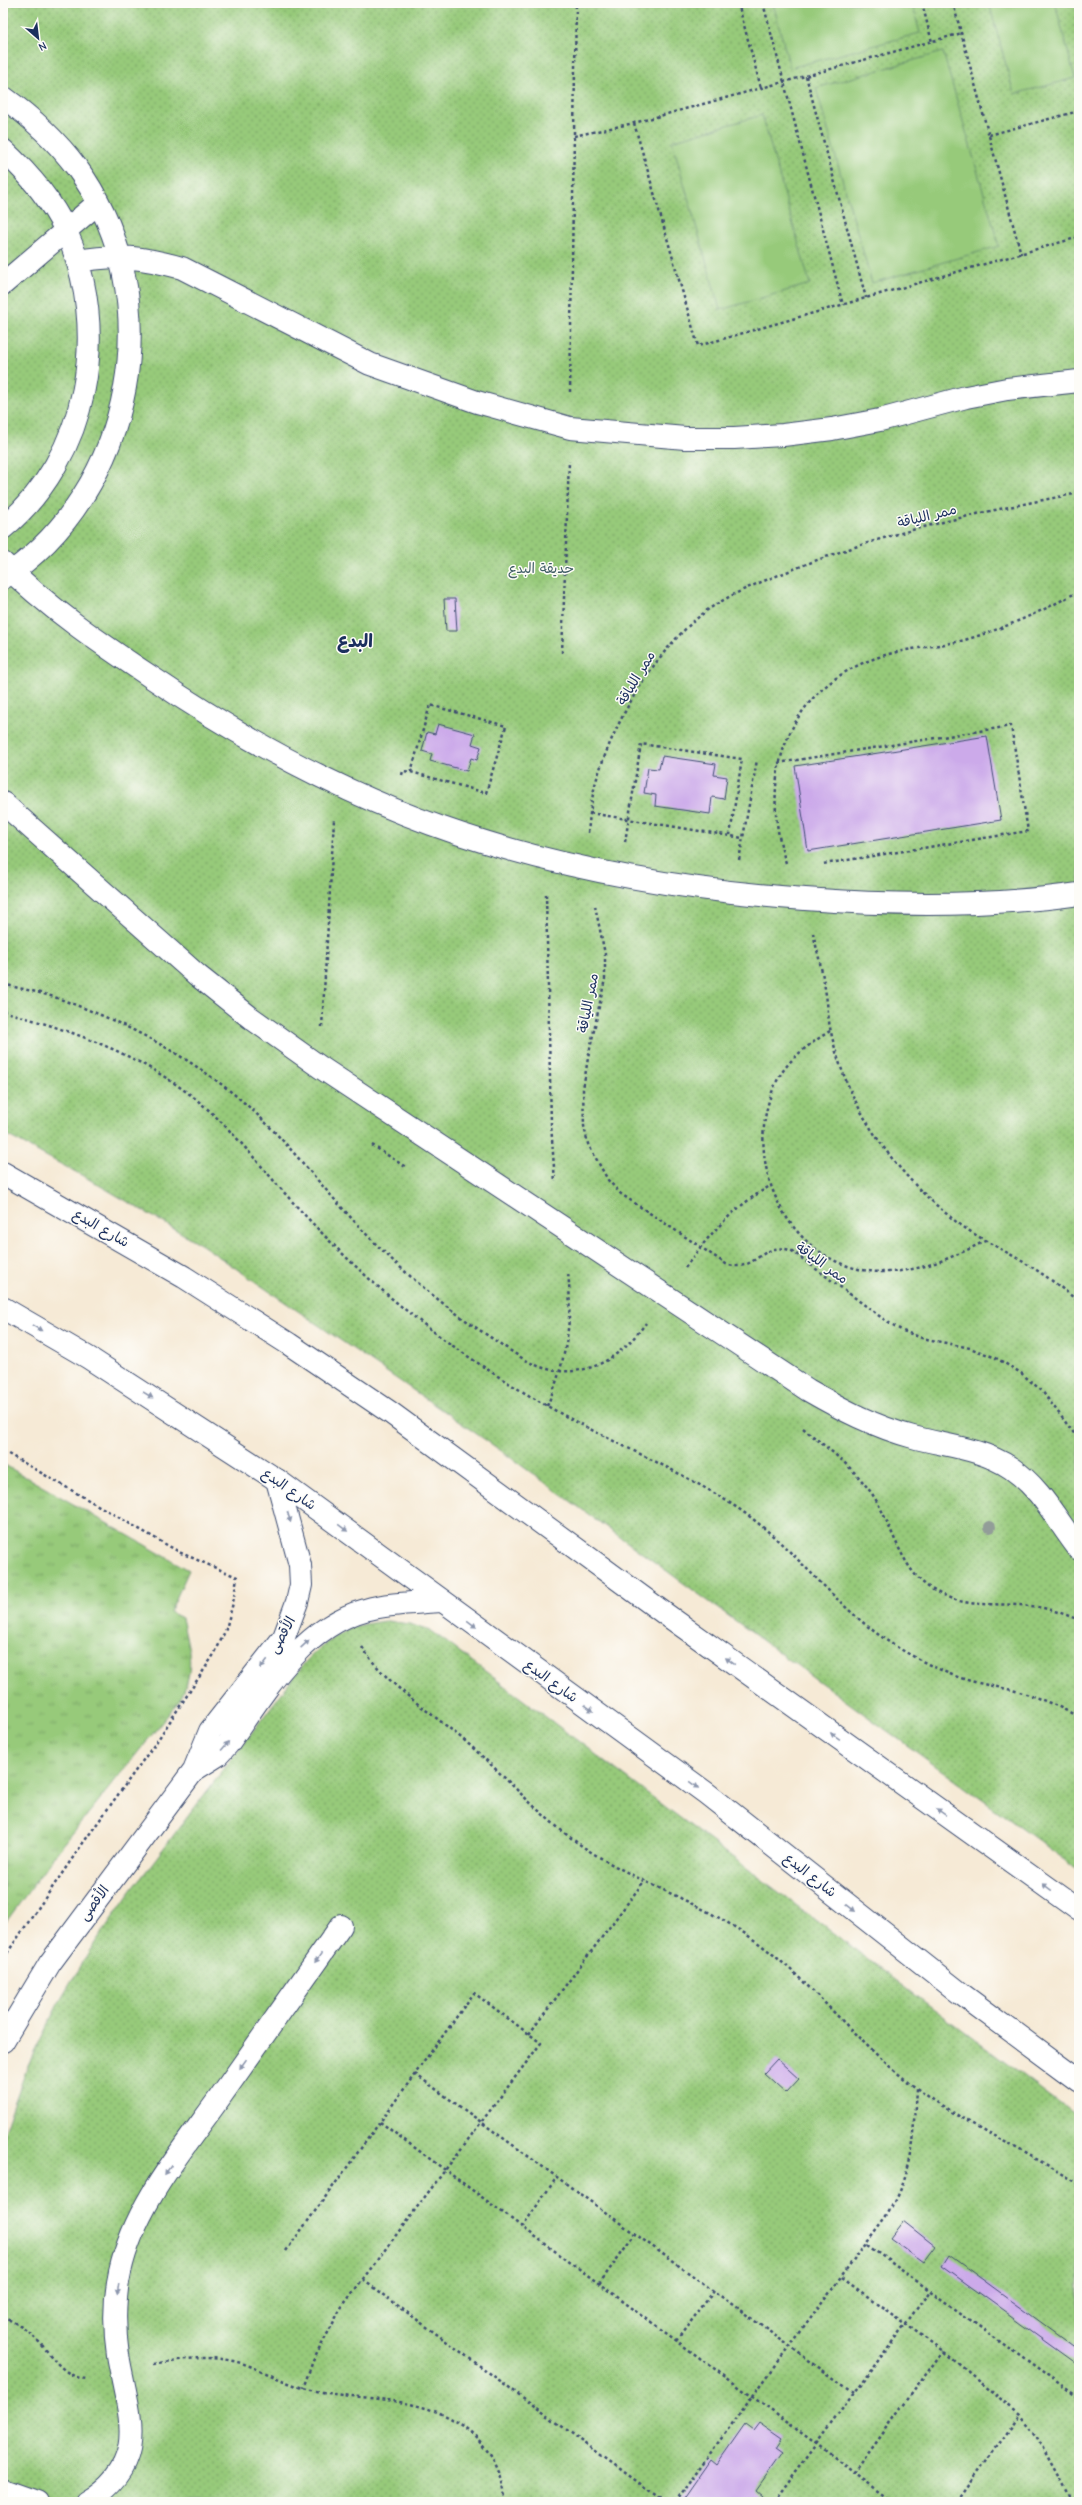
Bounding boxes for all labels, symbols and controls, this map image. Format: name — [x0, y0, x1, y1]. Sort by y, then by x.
north arrow — [18, 18, 58, 58]
text: N — [36, 39, 49, 54]
street label: ممر اللياقة — [896, 500, 958, 532]
park label: حديقة البدع — [508, 560, 574, 579]
district label: البدع — [337, 631, 373, 653]
street label: ممر اللياقة — [613, 648, 659, 708]
street label: ممر اللياقة — [574, 972, 602, 1034]
street label: شارع البدع — [69, 1205, 132, 1253]
street label: ممر اللياقة — [793, 1238, 851, 1288]
one-way arrow — [31, 1324, 43, 1331]
one-way arrow — [143, 1391, 153, 1399]
street label: شارع البدع — [258, 1464, 319, 1515]
one-way arrow — [286, 1512, 292, 1524]
one-way arrow — [337, 1524, 348, 1532]
street label: الأقصى — [264, 1613, 299, 1657]
one-way arrow — [467, 1620, 478, 1628]
one-way arrow — [300, 1640, 310, 1649]
street label: شارع البدع — [520, 1656, 581, 1708]
one-way arrow — [724, 1657, 735, 1665]
one-way arrow — [260, 1659, 268, 1670]
one-way arrow — [583, 1704, 594, 1713]
one-way arrow — [830, 1732, 841, 1740]
one-way arrow — [220, 1741, 229, 1752]
one-way arrow — [689, 1781, 699, 1789]
one-way arrow — [936, 1808, 947, 1816]
street label: شارع البدع — [779, 1849, 840, 1902]
street label: الأقصى — [74, 1881, 113, 1924]
one-way arrow — [1042, 1883, 1053, 1891]
one-way arrow — [846, 1904, 857, 1912]
one-way arrow — [314, 1953, 322, 1964]
one-way arrow — [239, 2059, 247, 2070]
one-way arrow — [164, 2165, 172, 2176]
one-way arrow — [115, 2283, 121, 2295]

